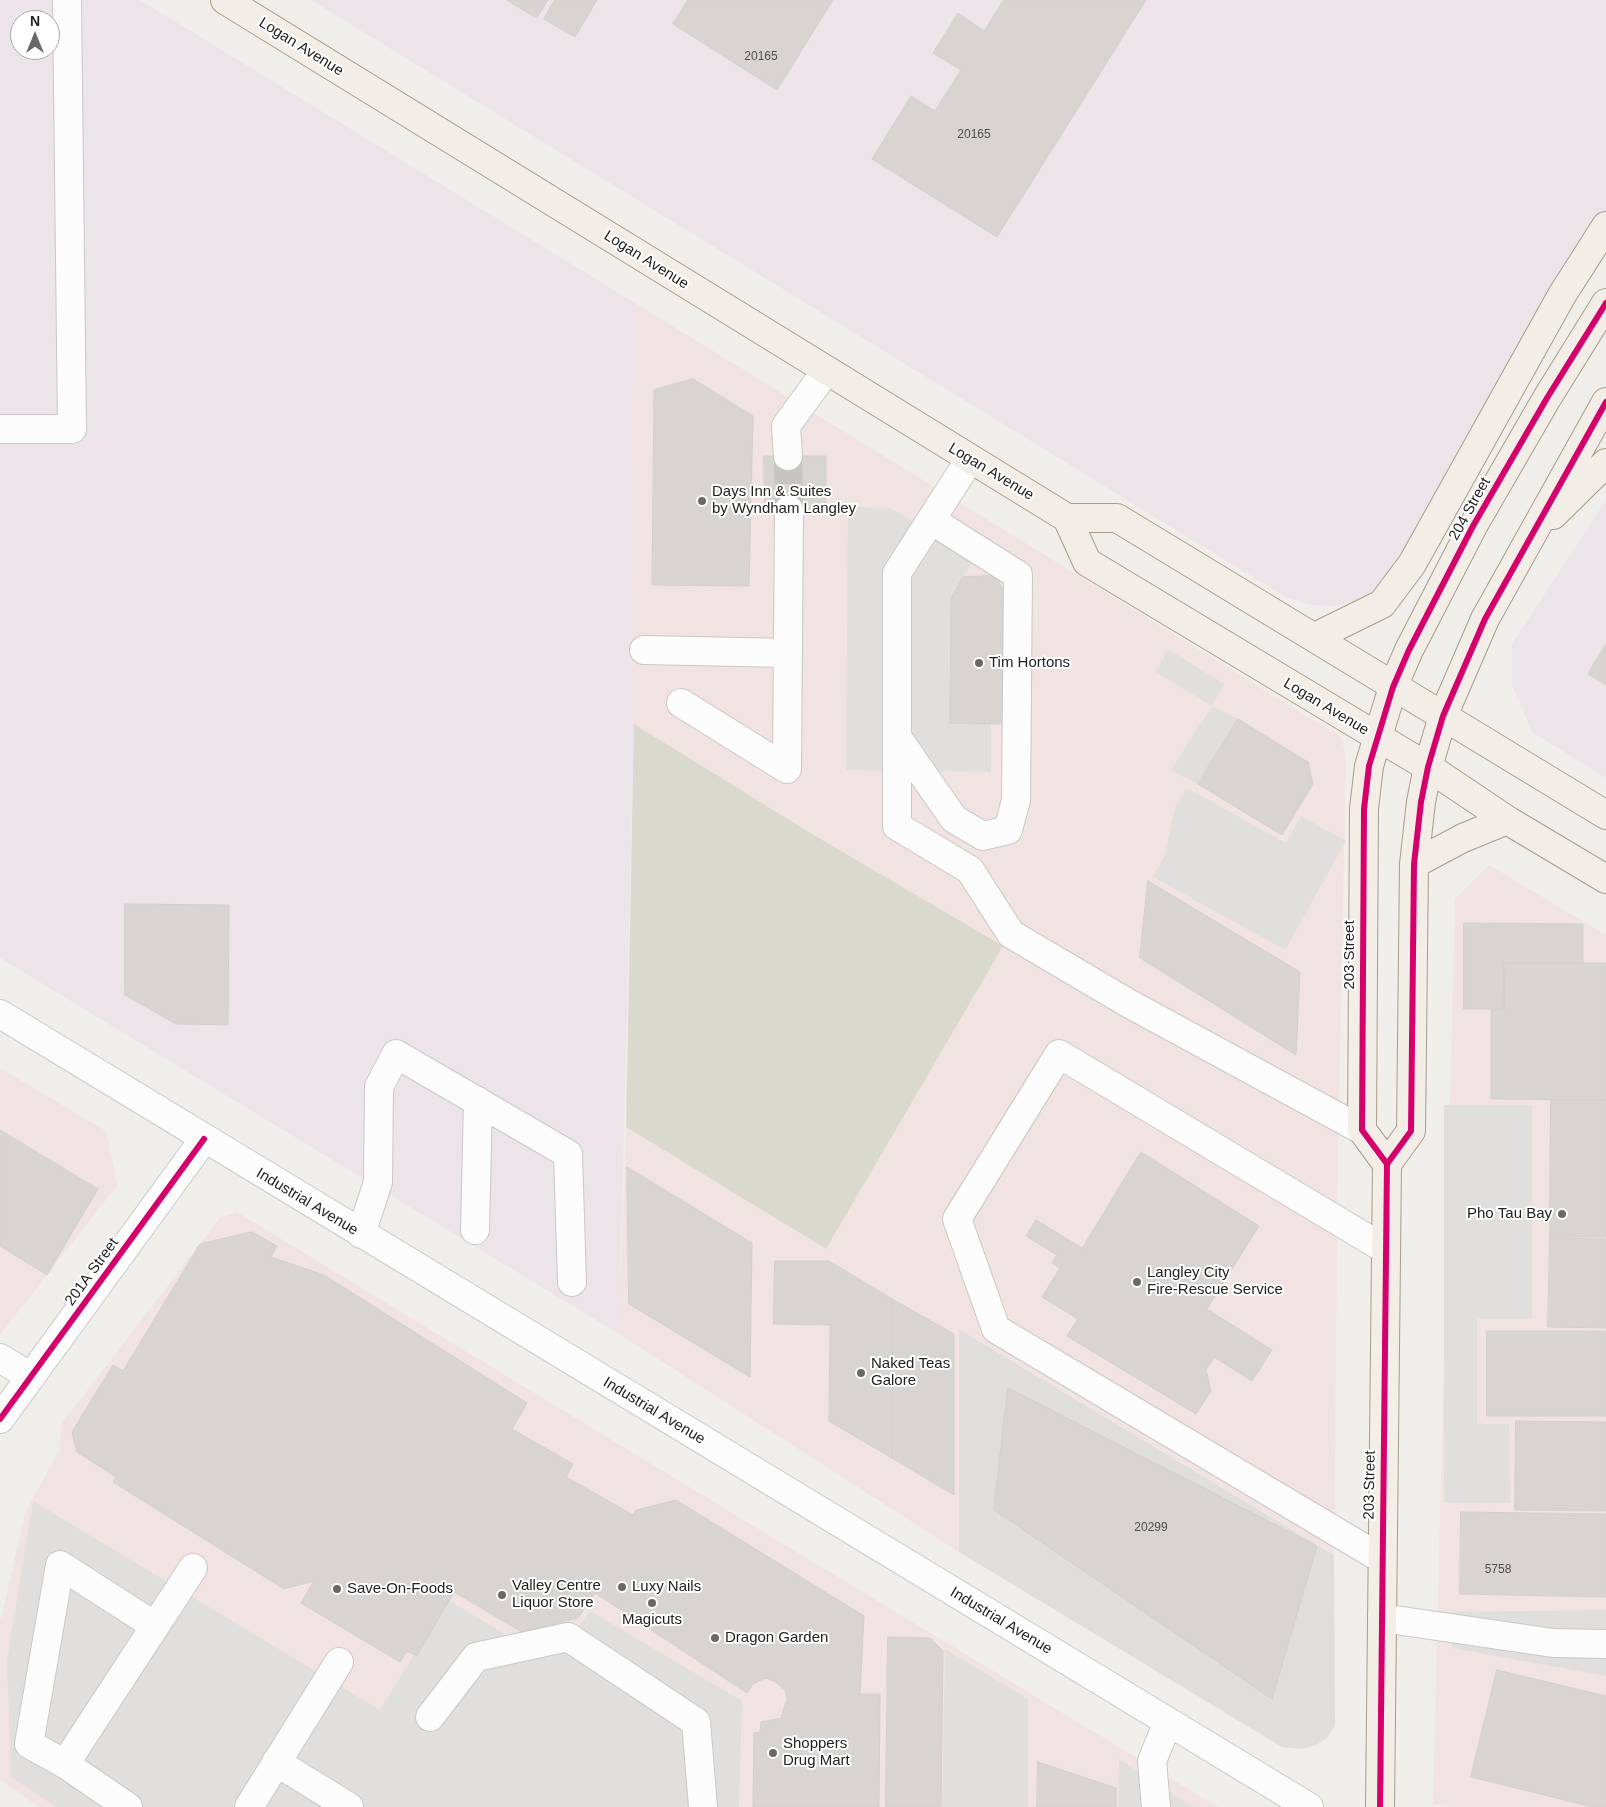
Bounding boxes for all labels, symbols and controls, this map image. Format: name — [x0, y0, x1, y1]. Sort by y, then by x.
north arrow — [10, 10, 60, 60]
text: N — [30, 13, 40, 29]
street label: Logan Avenue — [255, 14, 347, 80]
house number: 20165 — [744, 50, 778, 64]
house number: 20165 — [957, 128, 991, 142]
street label: Logan Avenue — [600, 227, 692, 293]
street label: Logan Avenue — [945, 439, 1037, 505]
street label: 204 Street — [1445, 474, 1495, 544]
place label: Days Inn & Suites by Wyndham Langley — [712, 483, 856, 518]
marker: Days Inn & Suites by Wyndham Langley — [696, 495, 708, 507]
place label: Tim Hortons — [989, 654, 1070, 672]
marker: Tim Hortons — [973, 657, 985, 669]
street label: Logan Avenue — [1280, 674, 1372, 740]
street label: 203 Street — [1341, 920, 1359, 990]
street label: Industrial Avenue — [253, 1165, 361, 1239]
place label: Pho Tau Bay — [1467, 1205, 1552, 1223]
marker: Pho Tau Bay — [1556, 1208, 1568, 1220]
street label: 201A Street — [61, 1235, 123, 1309]
place label: Langley City Fire-Rescue Service — [1147, 1264, 1283, 1299]
marker: Langley City Fire-Rescue Service — [1131, 1276, 1143, 1288]
place label: Naked Teas Galore — [871, 1355, 950, 1390]
marker: Naked Teas Galore — [855, 1367, 867, 1379]
street label: Industrial Avenue — [600, 1374, 708, 1448]
street label: 203 Street — [1360, 1450, 1380, 1520]
house number: 20299 — [1134, 1521, 1168, 1535]
house number: 5758 — [1485, 1563, 1511, 1577]
place label: Valley Centre Liquor Store — [512, 1577, 601, 1612]
place label: Luxy Nails — [632, 1578, 701, 1596]
place label: Save-On-Foods — [347, 1580, 453, 1598]
marker: Luxy Nails — [616, 1581, 628, 1593]
marker: Save-On-Foods — [331, 1583, 343, 1595]
street label: Industrial Avenue — [947, 1584, 1055, 1658]
marker: Valley Centre Liquor Store — [496, 1589, 508, 1601]
marker: Magicuts — [646, 1597, 658, 1609]
place label: Magicuts — [622, 1611, 682, 1629]
place label: Dragon Garden — [725, 1629, 828, 1647]
marker: Dragon Garden — [709, 1632, 721, 1644]
place label: Shoppers Drug Mart — [783, 1735, 850, 1770]
marker: Shoppers Drug Mart — [767, 1747, 779, 1759]

